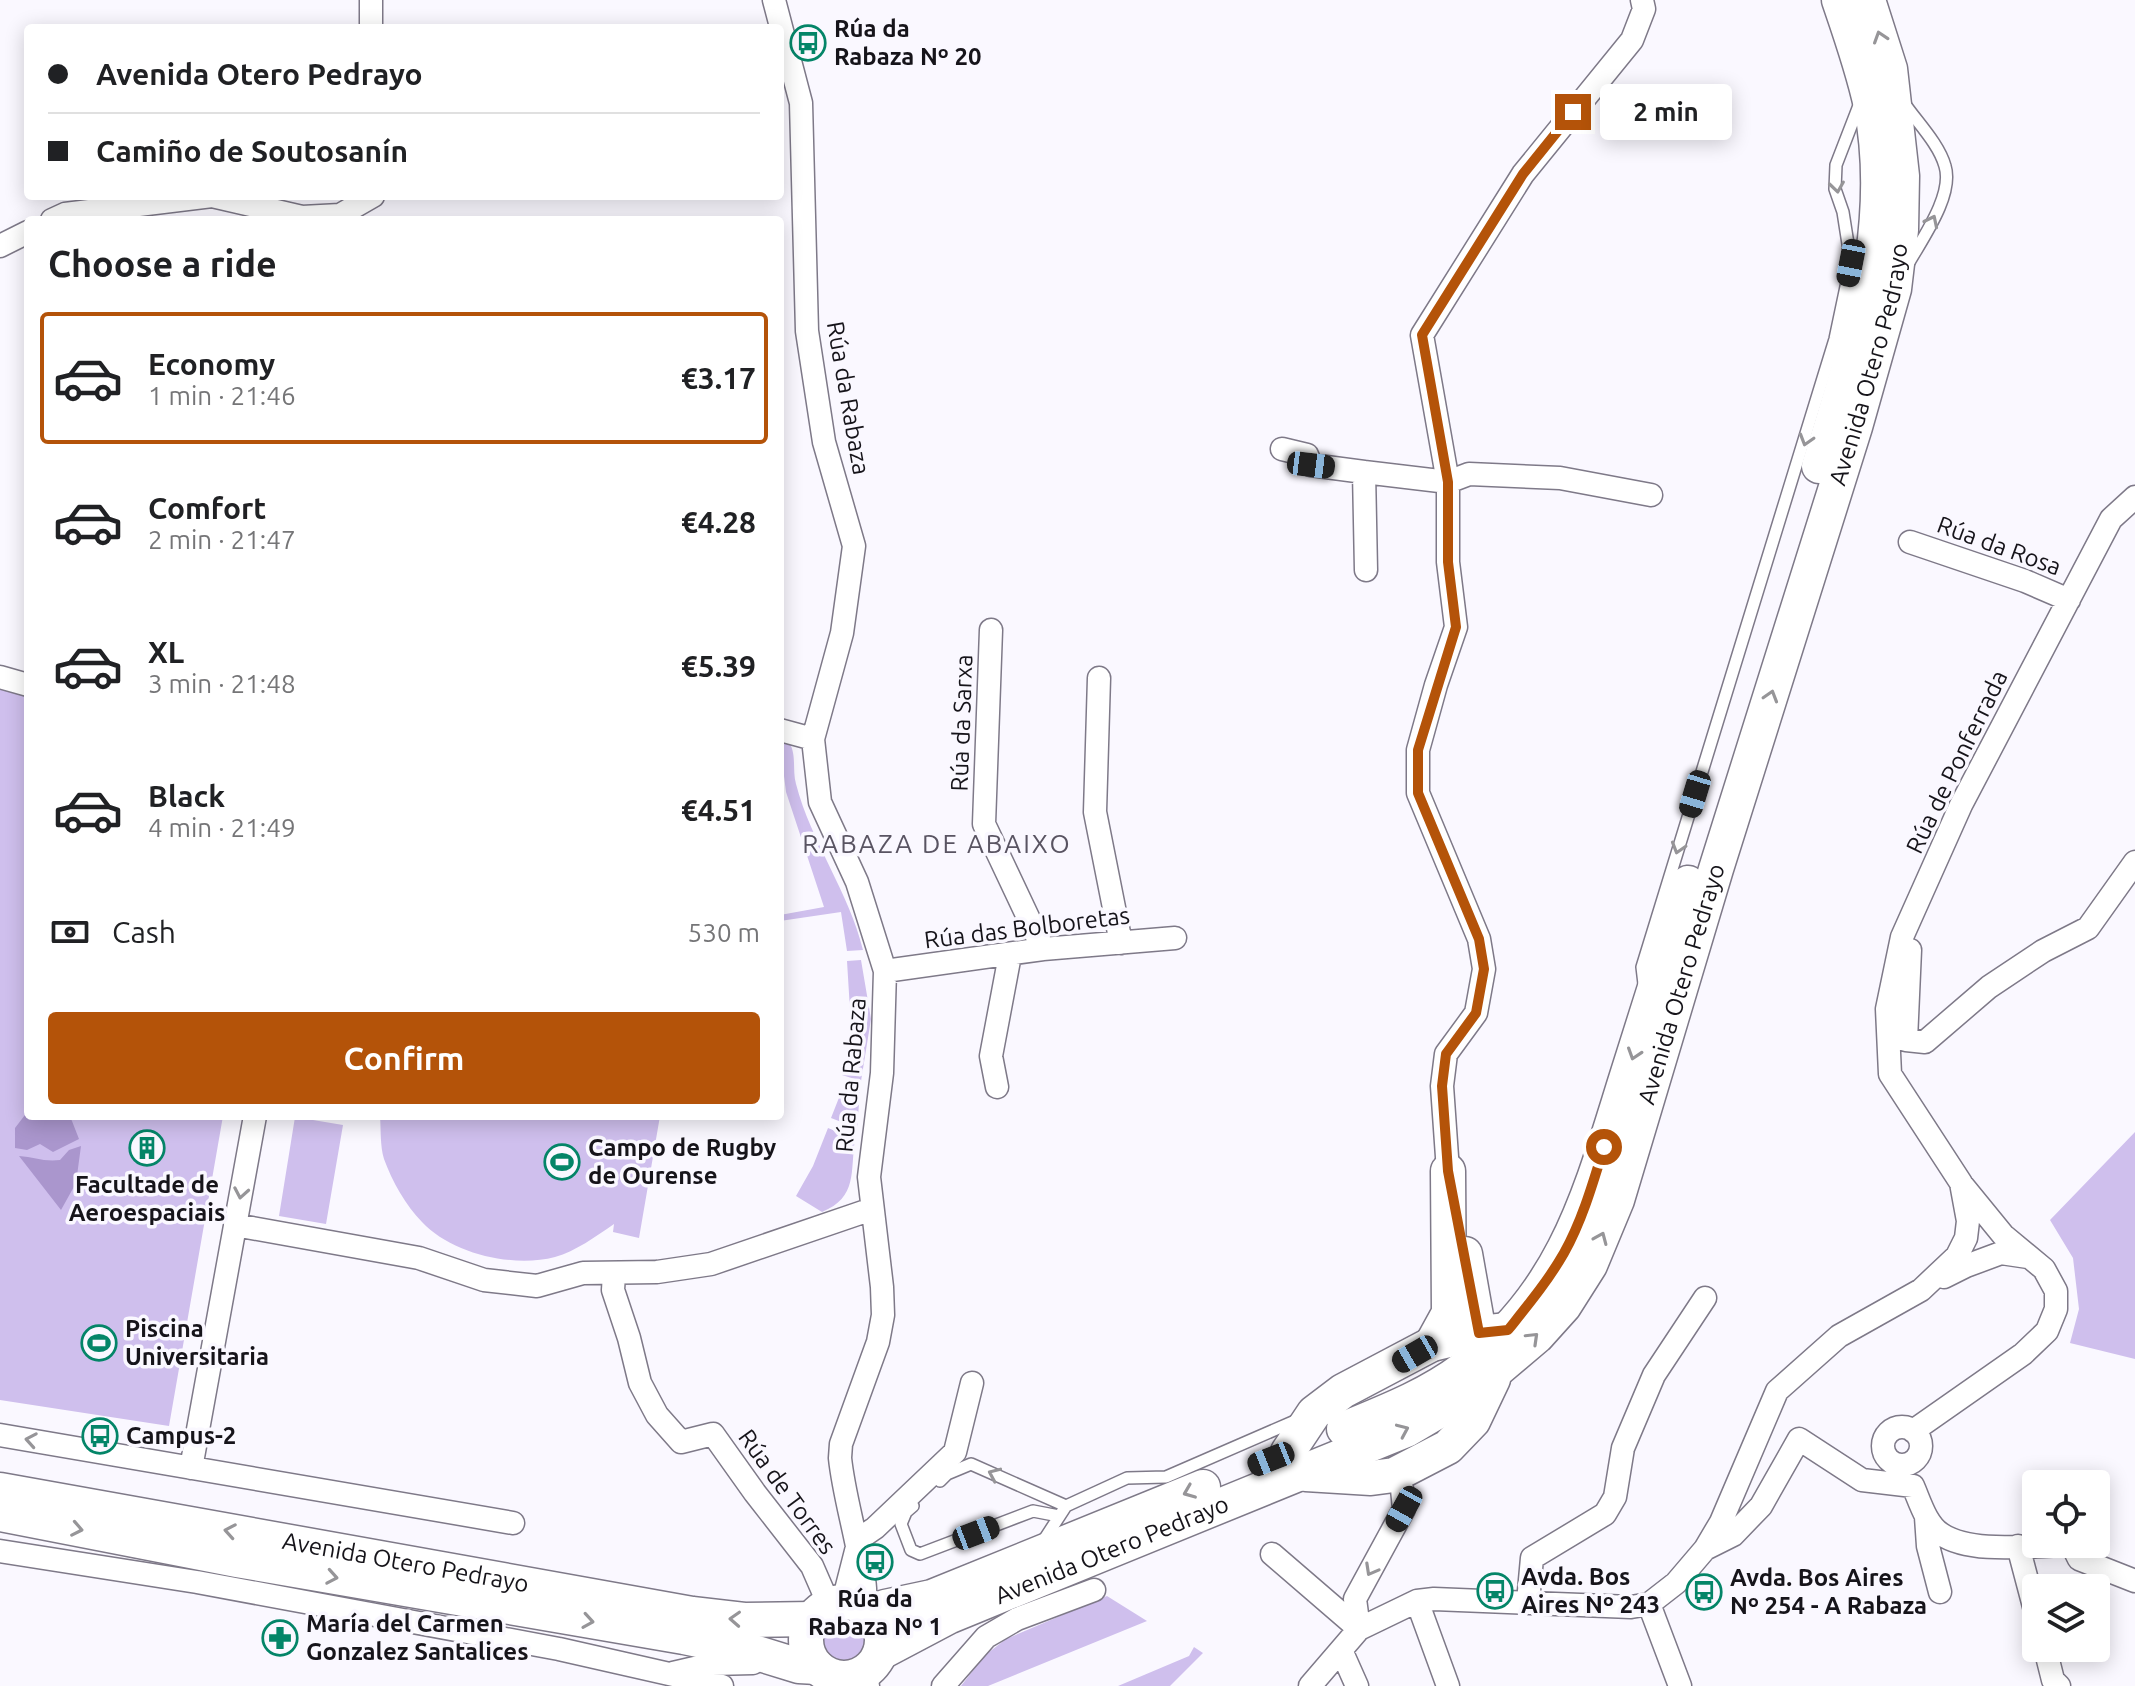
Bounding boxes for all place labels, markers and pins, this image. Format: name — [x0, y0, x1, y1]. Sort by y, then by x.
place label: Rúa da Rabaza Nº 20 — [834, 15, 981, 70]
bus stop icon: Rúa da Rabaza Nº 20 — [789, 24, 827, 62]
building icon: Facultade de Aeroespaciais — [128, 1129, 166, 1167]
place label: Campo de Rugby de Ourense — [588, 1134, 776, 1189]
sports icon: Campo de Rugby de Ourense — [543, 1143, 581, 1181]
place label: Facultade de Aeroespaciais — [69, 1171, 225, 1226]
place label: Piscina Universitaria — [125, 1315, 269, 1370]
sports icon: Piscina Universitaria — [80, 1324, 118, 1362]
bus stop icon: Campus-2 — [81, 1417, 119, 1455]
place label: Campus-2 — [126, 1422, 236, 1449]
bus stop icon: Rúa da Rabaza Nº 1 — [856, 1543, 894, 1581]
place label: Avda. Bos Aires Nº 243 — [1521, 1563, 1660, 1618]
place label: Avda. Bos Aires Nº 254 - A Rabaza — [1730, 1564, 1927, 1619]
bus stop icon: Avda. Bos Aires Nº 243 — [1476, 1572, 1514, 1610]
bus stop icon: Avda. Bos Aires Nº 254 - A Rabaza — [1685, 1573, 1723, 1611]
place label: Rúa da Rabaza Nº 1 — [808, 1585, 942, 1640]
place label: María del Carmen Gonzalez Santalices — [306, 1610, 529, 1665]
pharmacy icon: María del Carmen Gonzalez Santalices — [261, 1619, 299, 1657]

